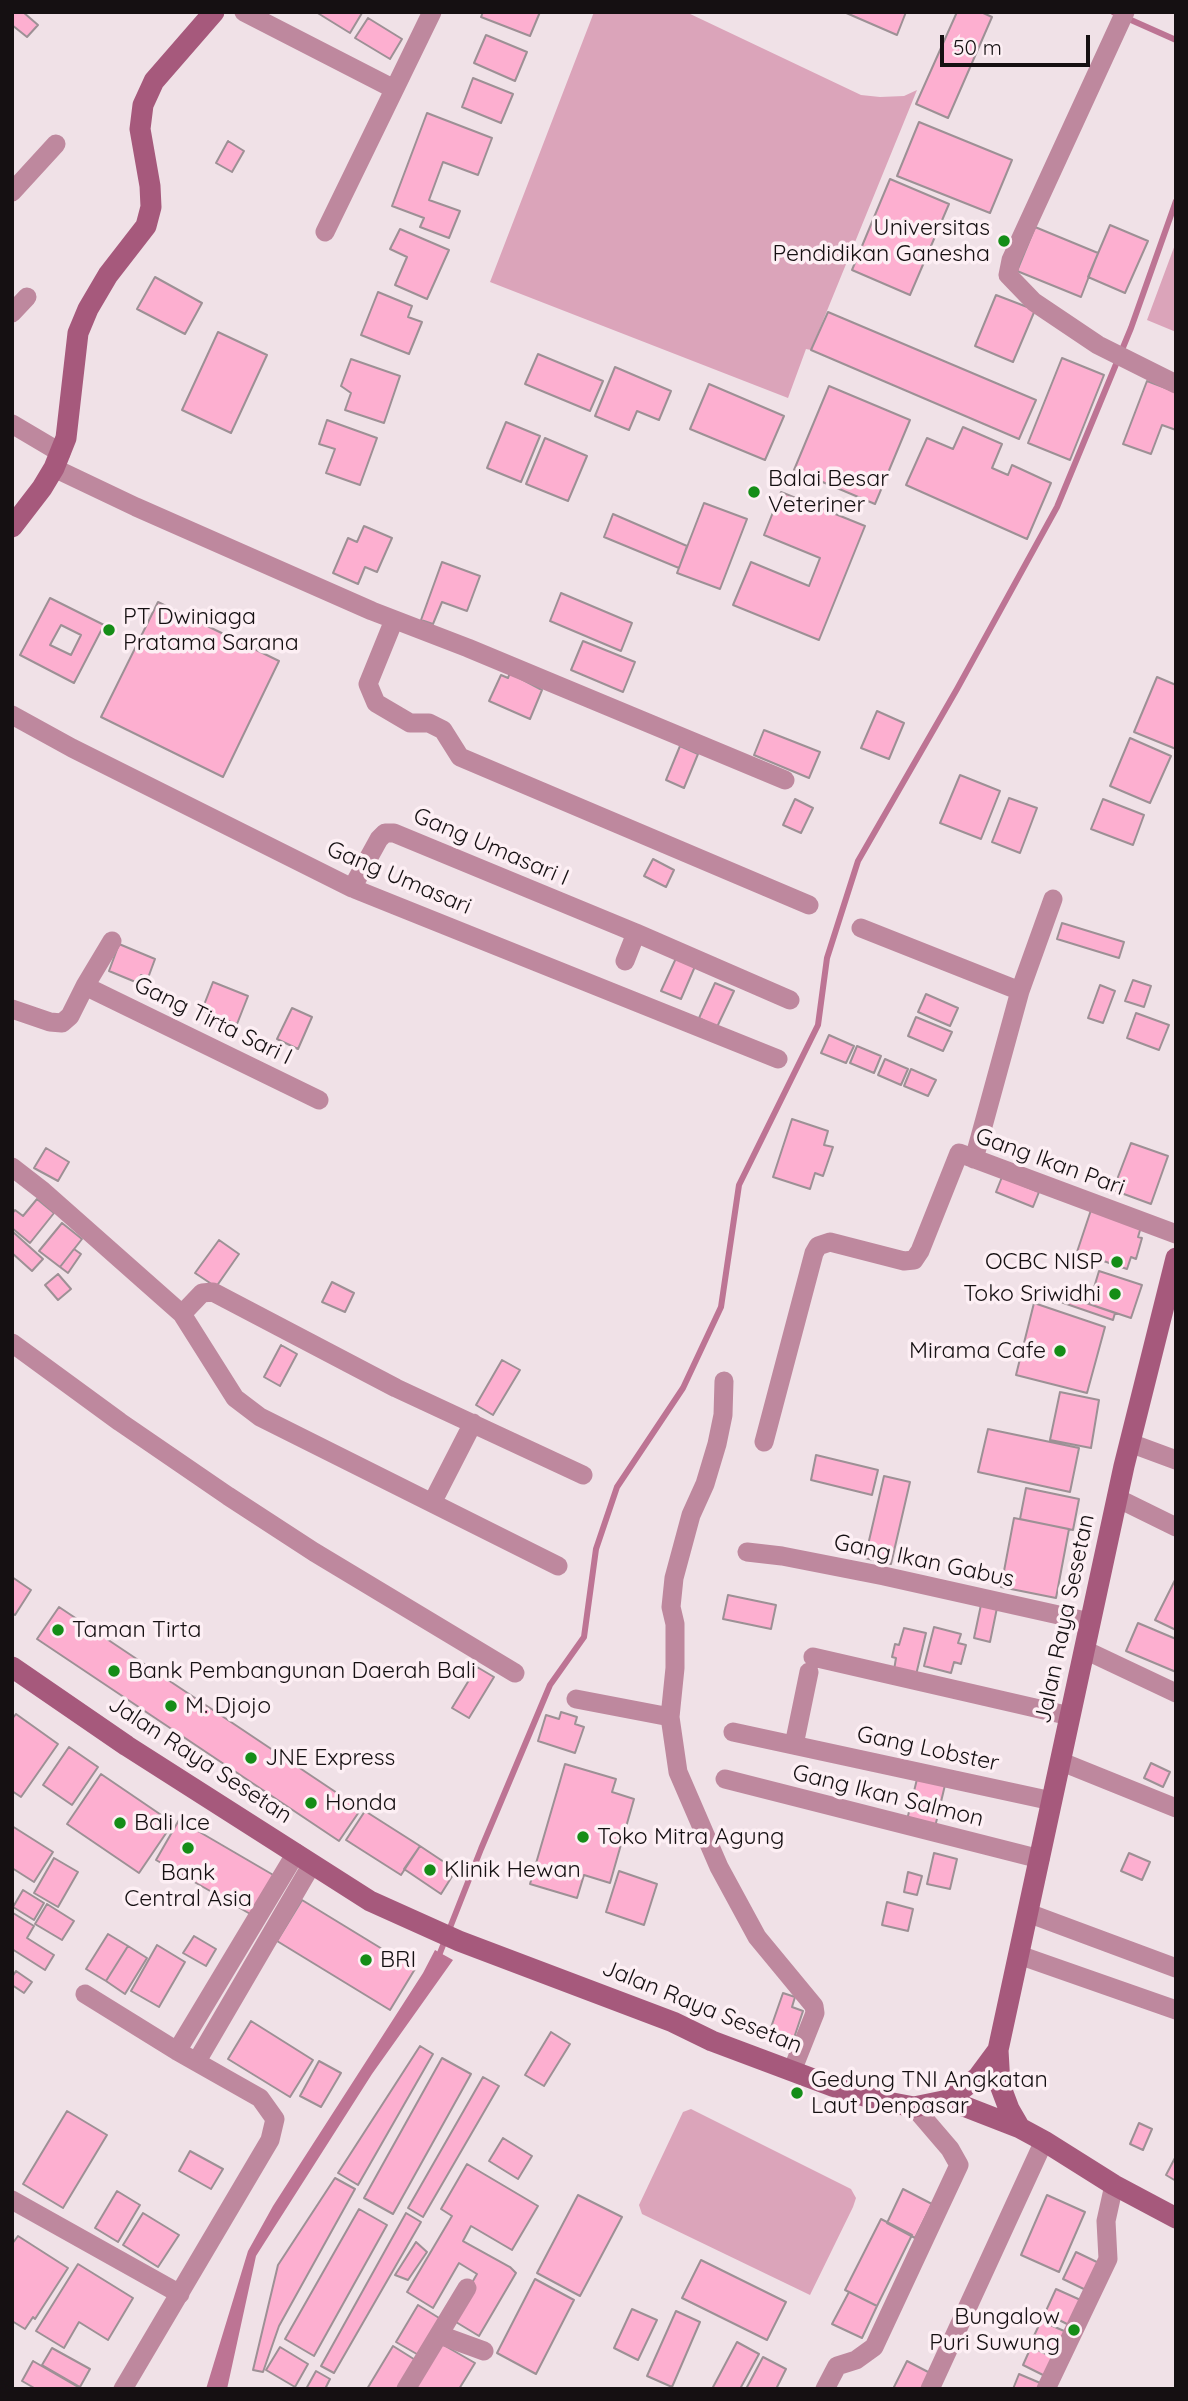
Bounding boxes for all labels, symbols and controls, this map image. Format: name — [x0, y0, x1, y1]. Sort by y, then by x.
scale bar — [943, 21, 1094, 65]
text: 50 m — [953, 34, 1002, 60]
place label: Universitas Pendidikan Ganesha — [772, 214, 990, 268]
marker: Universitas Pendidikan Ganesha — [996, 233, 1012, 249]
place label: Balai Besar Veteriner — [768, 465, 889, 519]
marker: Balai Besar Veteriner — [746, 484, 762, 500]
place label: PT Dwiniaga Pratama Sarana — [123, 603, 299, 657]
marker: PT Dwiniaga Pratama Sarana — [101, 622, 117, 638]
street label: Gang Umasari I — [409, 802, 573, 892]
street label: Gang Umasari — [323, 835, 475, 921]
street label: Gang Tirta Sari I — [129, 971, 297, 1071]
street label: Gang Ikan Pari — [972, 1122, 1128, 1202]
place label: OCBC NISP — [985, 1248, 1103, 1276]
marker: OCBC NISP — [1109, 1254, 1125, 1270]
place label: Toko Sriwidhi — [963, 1280, 1101, 1308]
marker: Toko Sriwidhi — [1107, 1286, 1123, 1302]
place label: Mirama Cafe — [909, 1337, 1046, 1365]
marker: Mirama Cafe — [1052, 1343, 1068, 1359]
street label: Jalan Raya Sesetan — [1029, 1512, 1101, 1726]
street label: Gang Ikan Gabus — [831, 1528, 1017, 1594]
place label: Taman Tirta — [72, 1616, 201, 1644]
marker: Taman Tirta — [50, 1622, 66, 1638]
place label: Bank Pembangunan Daerah Bali — [128, 1657, 476, 1685]
marker: Bank Pembangunan Daerah Bali — [106, 1663, 122, 1679]
street label: Jalan Raya Sesetan — [103, 1690, 297, 1830]
place label: M. Djojo — [185, 1692, 271, 1720]
marker: M. Djojo — [163, 1698, 179, 1714]
street label: Gang Lobster — [854, 1720, 1002, 1778]
place label: JNE Express — [265, 1744, 395, 1772]
marker: JNE Express — [243, 1750, 259, 1766]
street label: Gang Ikan Salmon — [790, 1759, 986, 1833]
place label: Honda — [325, 1789, 397, 1817]
marker: Honda — [303, 1795, 319, 1811]
place label: Bali Ice — [134, 1809, 210, 1837]
marker: Bali Ice — [112, 1815, 128, 1831]
place label: Toko Mitra Agung — [597, 1823, 784, 1851]
marker: Toko Mitra Agung — [575, 1829, 591, 1845]
marker: Bank Central Asia — [180, 1840, 196, 1856]
place label: Klinik Hewan — [444, 1856, 581, 1884]
place label: Bank Central Asia — [124, 1859, 252, 1913]
marker: Klinik Hewan — [422, 1862, 438, 1878]
place label: BRI — [380, 1946, 416, 1974]
marker: BRI — [358, 1952, 374, 1968]
street label: Jalan Raya Sesetan — [598, 1954, 806, 2060]
place label: Gedung TNI Angkatan Laut Denpasar — [811, 2066, 1048, 2120]
marker: Gedung TNI Angkatan Laut Denpasar — [789, 2085, 805, 2101]
place label: Bungalow Puri Suwung — [929, 2303, 1060, 2357]
marker: Bungalow Puri Suwung — [1066, 2322, 1082, 2338]

